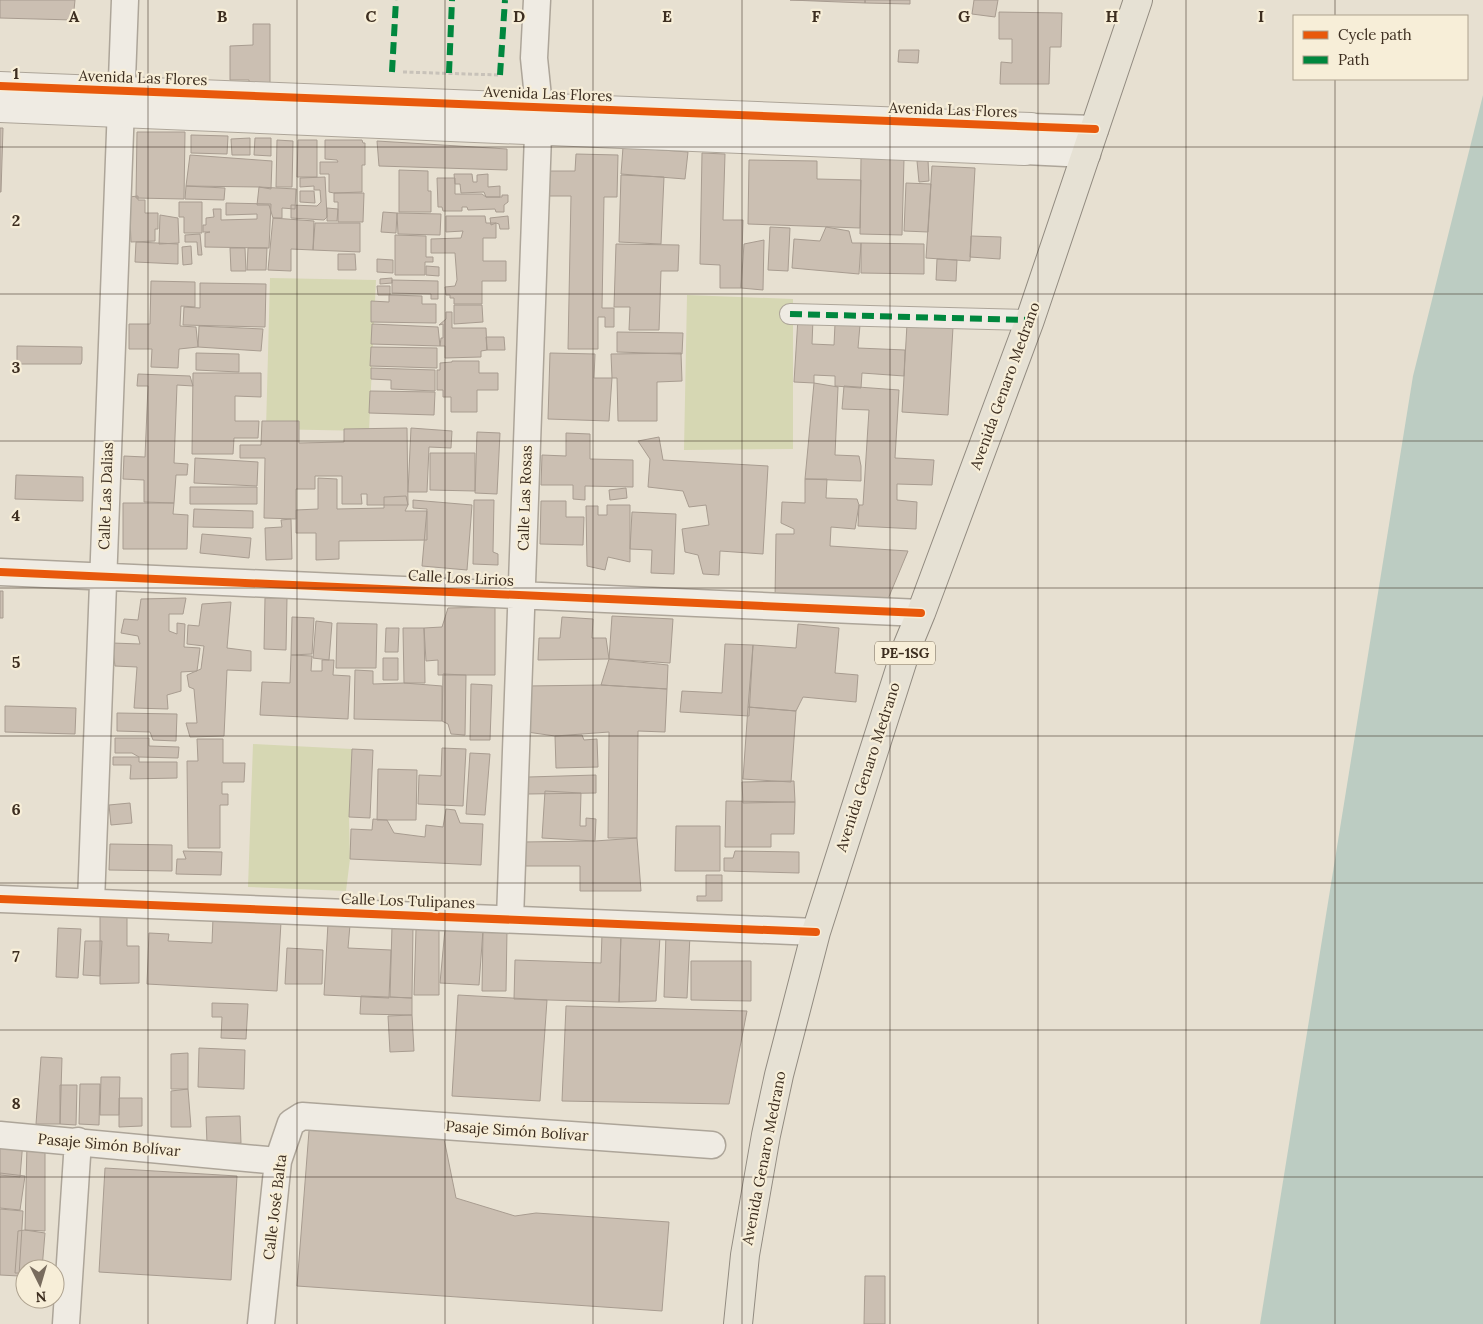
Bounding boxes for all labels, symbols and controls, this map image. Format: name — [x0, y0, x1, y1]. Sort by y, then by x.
text: A — [69, 6, 80, 26]
text: B — [217, 6, 228, 26]
text: C — [365, 6, 377, 26]
text: D — [513, 6, 525, 26]
text: E — [662, 6, 672, 26]
text: F — [811, 6, 821, 26]
text: G — [958, 6, 970, 26]
text: H — [1106, 6, 1119, 26]
text: I — [1258, 6, 1264, 26]
legend — [1293, 15, 1468, 80]
text: Cycle path — [1338, 25, 1412, 44]
text: Path — [1338, 50, 1369, 69]
text: 1 — [13, 63, 19, 83]
street label: Avenida Las Flores — [77, 66, 208, 89]
street label: Avenida Las Flores — [482, 82, 613, 105]
street label: Avenida Las Flores — [887, 98, 1018, 121]
text: 2 — [12, 210, 20, 230]
street label: Avenida Genaro Medrano — [965, 299, 1044, 473]
text: 3 — [12, 357, 21, 377]
street label: Calle Las Dalias — [94, 442, 117, 550]
street label: Calle Las Rosas — [513, 445, 536, 551]
text: 4 — [12, 505, 21, 525]
street label: Calle Los Lirios — [408, 565, 515, 590]
road number: PE-1SG — [875, 641, 935, 664]
text: 5 — [12, 652, 21, 672]
street label: Avenida Genaro Medrano — [831, 680, 904, 855]
text: 6 — [11, 799, 21, 819]
street label: Calle Los Tulipanes — [341, 889, 476, 912]
text: 7 — [12, 946, 20, 966]
street label: Avenida Genaro Medrano — [737, 1069, 790, 1248]
text: 8 — [11, 1093, 21, 1113]
street label: Pasaje Simón Bolívar — [445, 1116, 590, 1145]
street label: Pasaje Simón Bolívar — [37, 1129, 182, 1160]
street label: Calle José Balta — [259, 1153, 290, 1261]
north arrow — [15, 1259, 65, 1309]
text: N — [35, 1288, 47, 1306]

